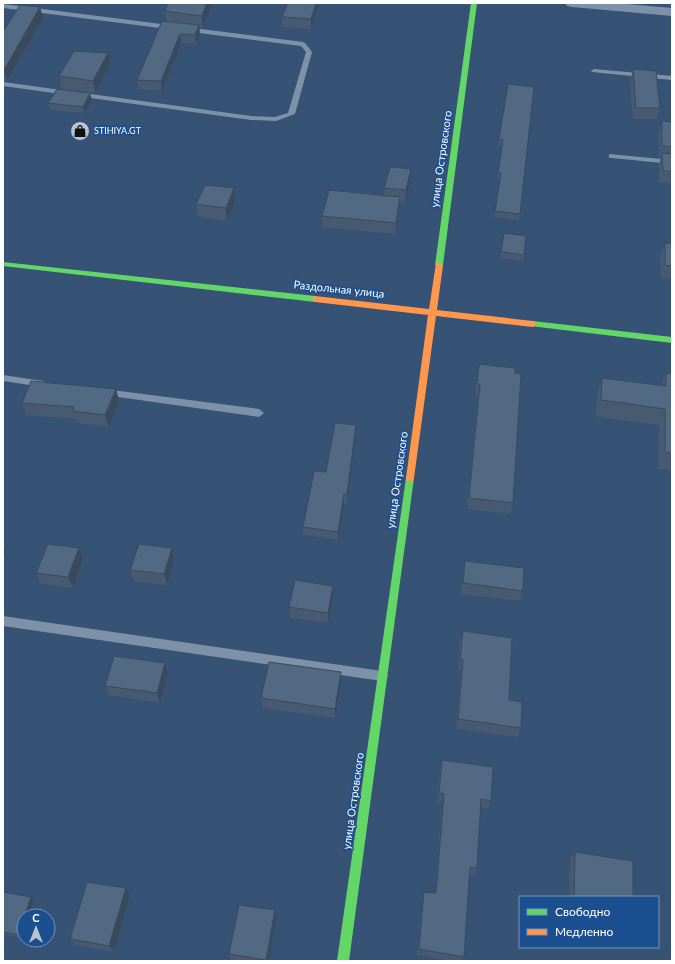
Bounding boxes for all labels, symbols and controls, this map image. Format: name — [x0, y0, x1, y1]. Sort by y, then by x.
street label: улица Островского — [427, 110, 454, 208]
shop icon: STIHIYA.GT — [69, 120, 91, 142]
place label: STIHIYA.GT — [94, 125, 142, 136]
street label: Раздольная улица — [293, 277, 385, 300]
street label: улица Островского — [383, 431, 410, 529]
street label: улица Островского — [339, 752, 366, 850]
legend — [519, 896, 659, 948]
text: Свободно — [555, 904, 611, 919]
north arrow — [16, 908, 56, 948]
text: С — [32, 911, 40, 924]
text: Медленно — [555, 924, 614, 939]

